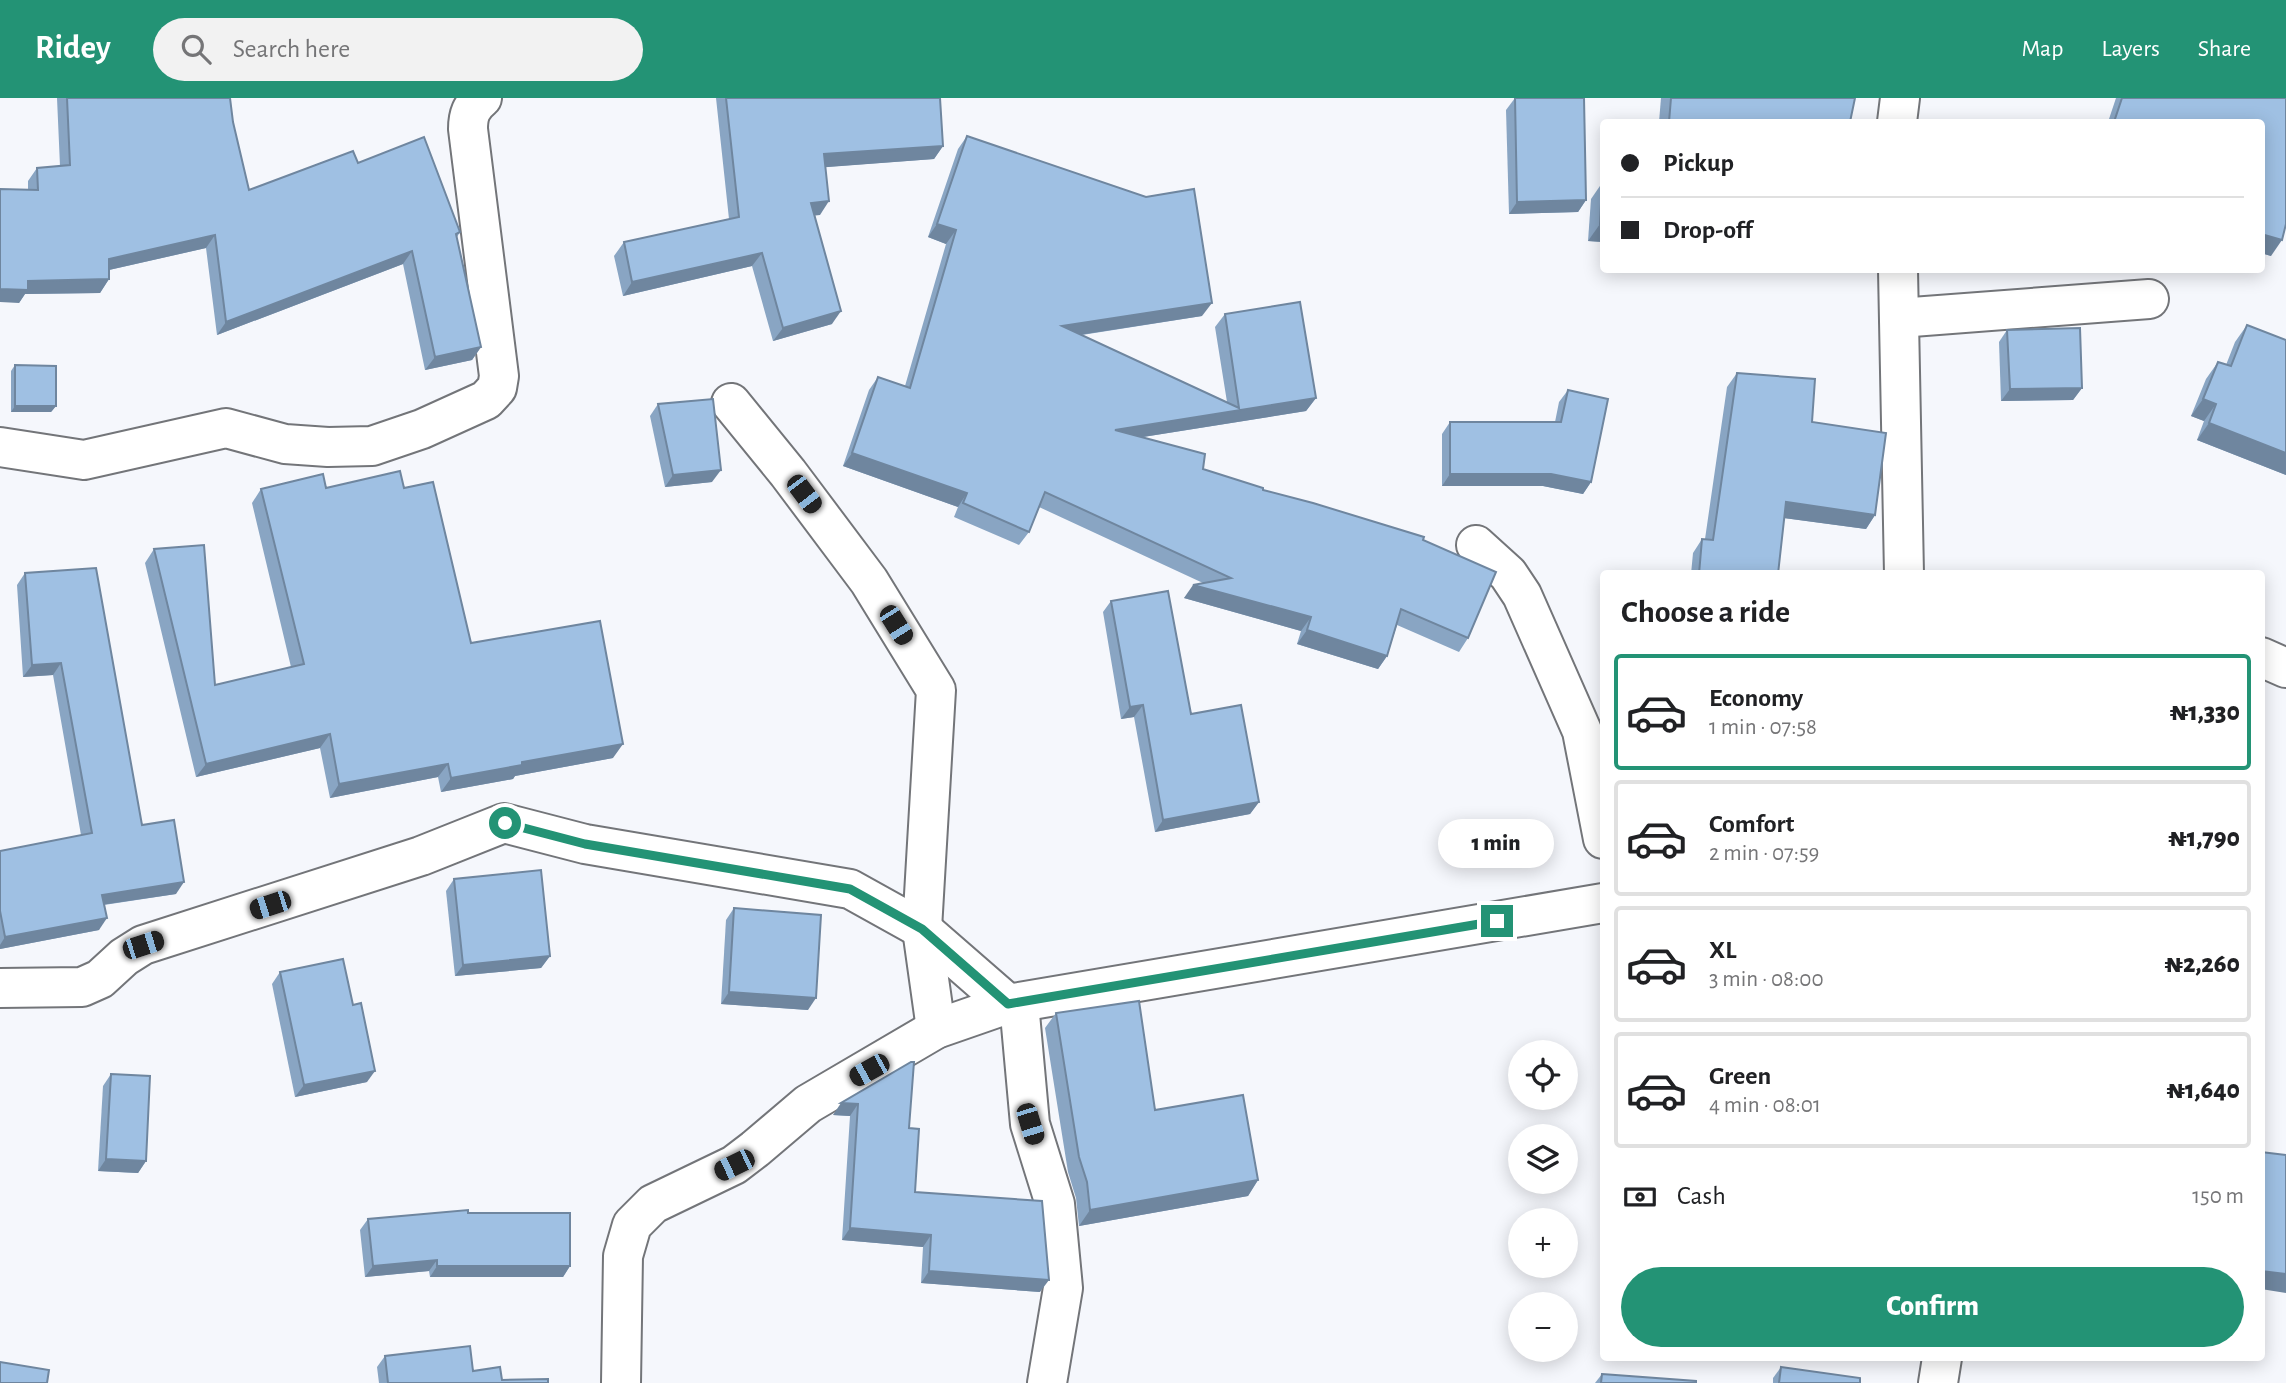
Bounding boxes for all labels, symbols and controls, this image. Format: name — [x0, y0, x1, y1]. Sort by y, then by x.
search box — [153, 18, 643, 81]
icon: search — [177, 30, 215, 68]
text: Ridey — [35, 32, 111, 65]
text: Search here — [233, 36, 350, 62]
text: Map — [2021, 37, 2063, 61]
text: Layers — [2101, 37, 2160, 61]
text: Share — [2198, 37, 2251, 61]
text: Pickup — [1663, 150, 1734, 176]
text: Drop-off — [1663, 217, 1752, 243]
car — [783, 471, 826, 517]
text: Choose a ride — [1621, 596, 1790, 628]
car — [876, 602, 917, 648]
icon: car — [1625, 681, 1688, 744]
text: Economy — [1709, 685, 1803, 711]
text: ₦1,330 — [2170, 699, 2240, 725]
text: 1 min · 07:58 — [1709, 716, 1817, 739]
route start — [489, 807, 521, 839]
icon: car — [1625, 807, 1688, 870]
text: Comfort — [1709, 811, 1794, 837]
callout: 1 min — [1439, 820, 1555, 868]
text: ₦1,790 — [2168, 825, 2240, 851]
text: 1 min — [1472, 832, 1520, 855]
text: 2 min · 07:59 — [1709, 842, 1819, 865]
car — [247, 889, 294, 921]
route end — [1481, 905, 1513, 937]
car — [120, 929, 167, 961]
icon: car — [1625, 933, 1688, 996]
text: XL — [1709, 937, 1736, 963]
text: ₦2,260 — [2164, 951, 2240, 977]
text: 3 min · 08:00 — [1709, 968, 1824, 991]
map controls — [1508, 1040, 1578, 1362]
button: locate — [1508, 1040, 1578, 1110]
car — [846, 1051, 893, 1089]
icon: car — [1625, 1059, 1688, 1122]
text: Green — [1709, 1063, 1771, 1089]
text: ₦1,640 — [2166, 1077, 2240, 1103]
text: 4 min · 08:01 — [1709, 1094, 1821, 1117]
car — [1014, 1101, 1047, 1147]
button: layers — [1508, 1124, 1578, 1194]
car — [711, 1146, 758, 1184]
icon: cash — [1621, 1178, 1659, 1216]
text: Cash — [1677, 1183, 1726, 1209]
text: 150 m — [2192, 1185, 2244, 1208]
button: + — [1508, 1208, 1578, 1278]
button: Confirm — [1621, 1267, 2244, 1347]
button: − — [1508, 1292, 1578, 1362]

